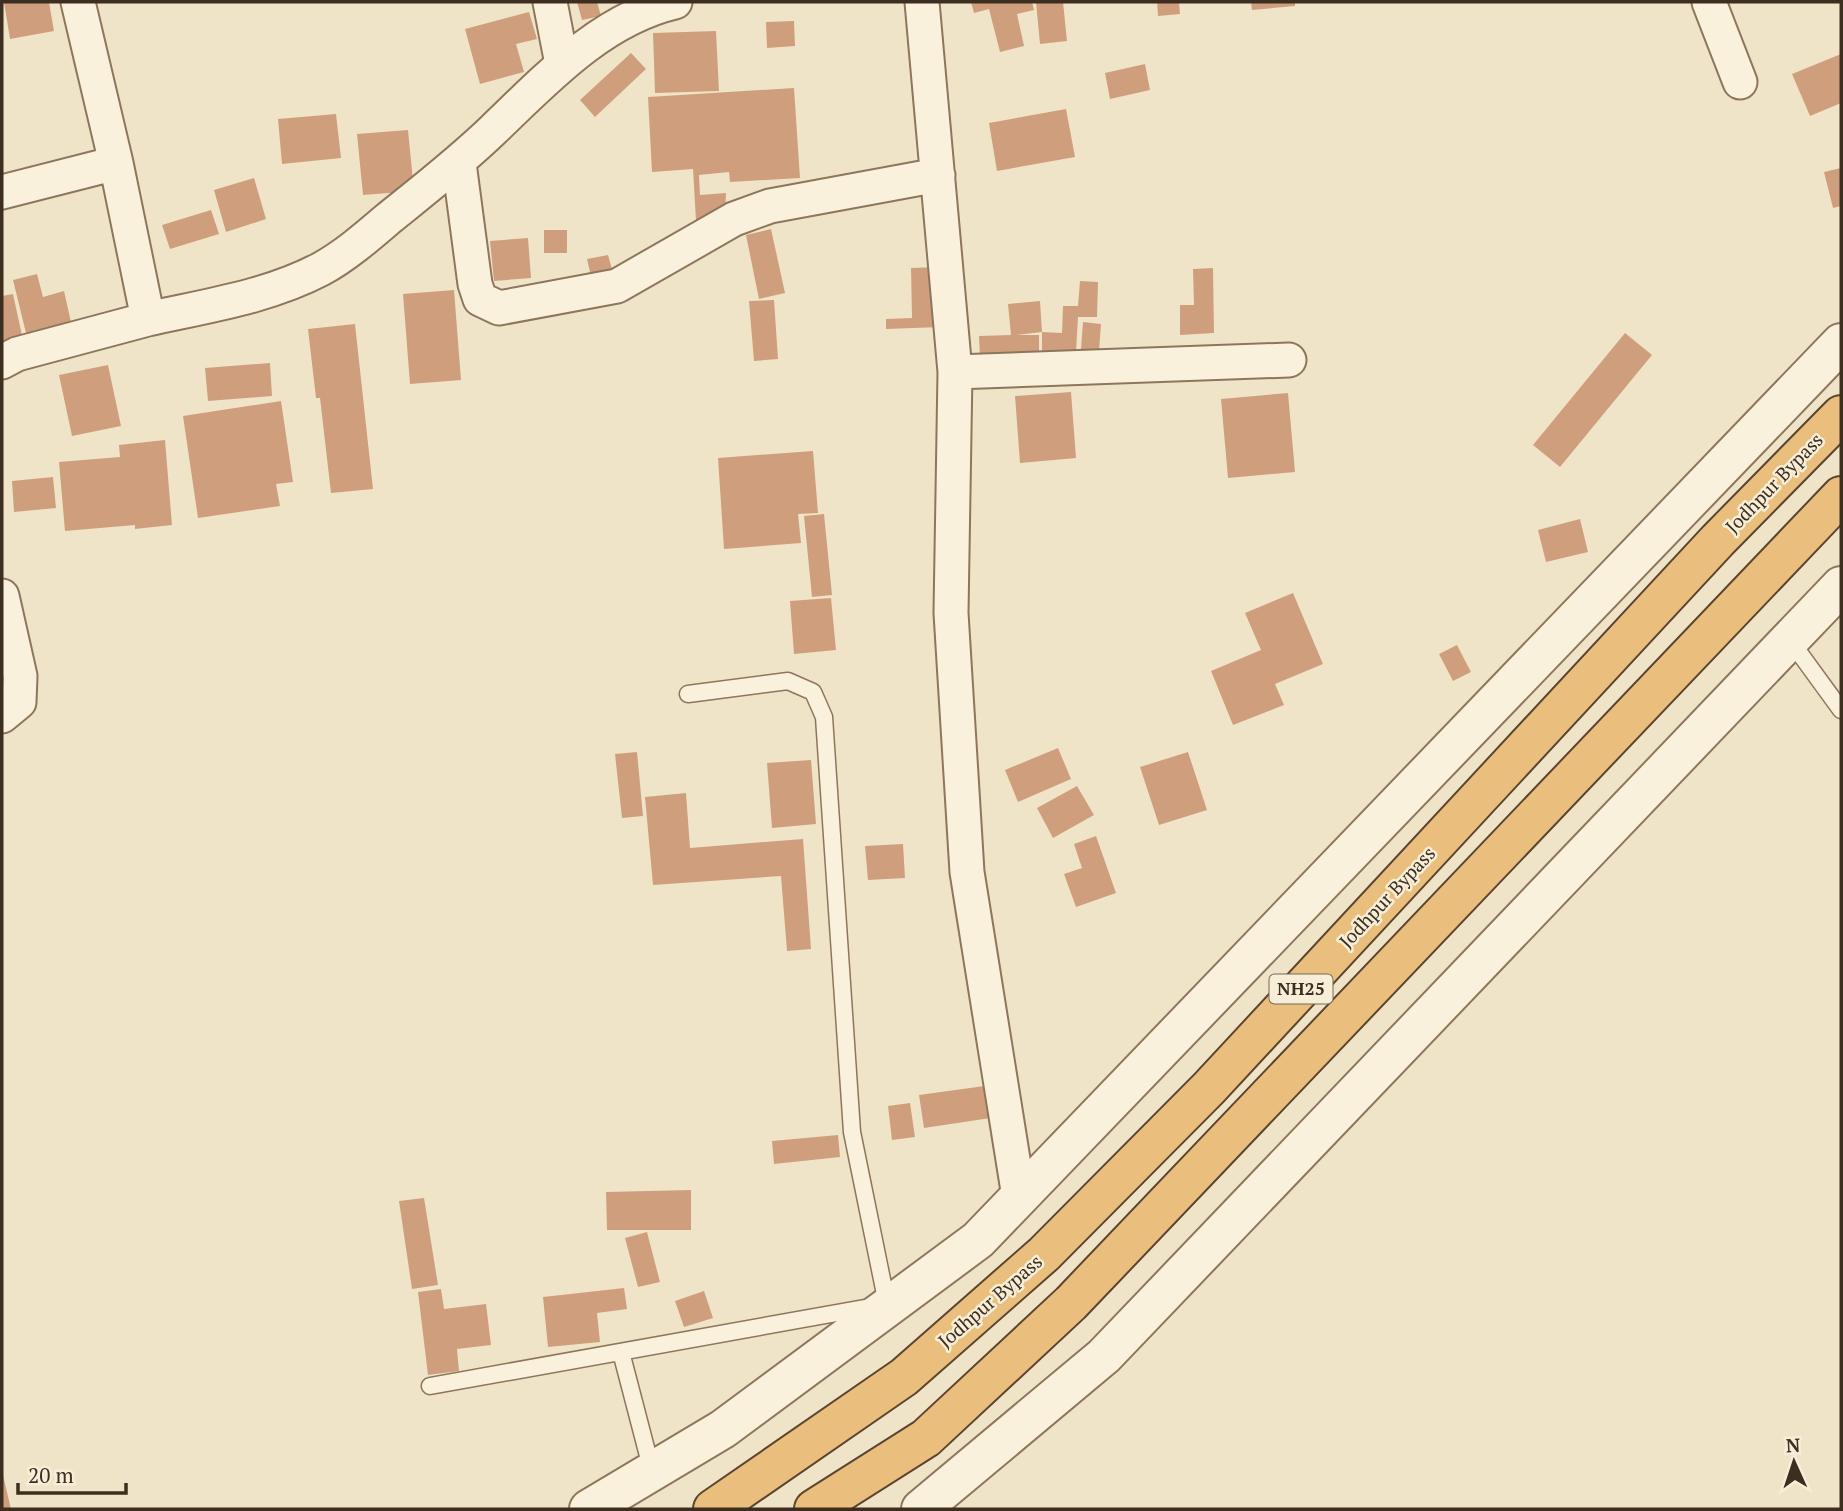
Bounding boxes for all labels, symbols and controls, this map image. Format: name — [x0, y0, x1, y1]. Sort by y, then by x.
street label: Jodhpur Bypass — [1719, 427, 1828, 538]
street label: Jodhpur Bypass — [1333, 840, 1440, 953]
road number: NH25 — [1270, 974, 1332, 1004]
street label: Jodhpur Bypass — [932, 1248, 1047, 1353]
north arrow — [1759, 1427, 1829, 1497]
text: N — [1785, 1432, 1802, 1457]
scale bar — [18, 1452, 126, 1496]
text: 20 m — [28, 1461, 74, 1489]

